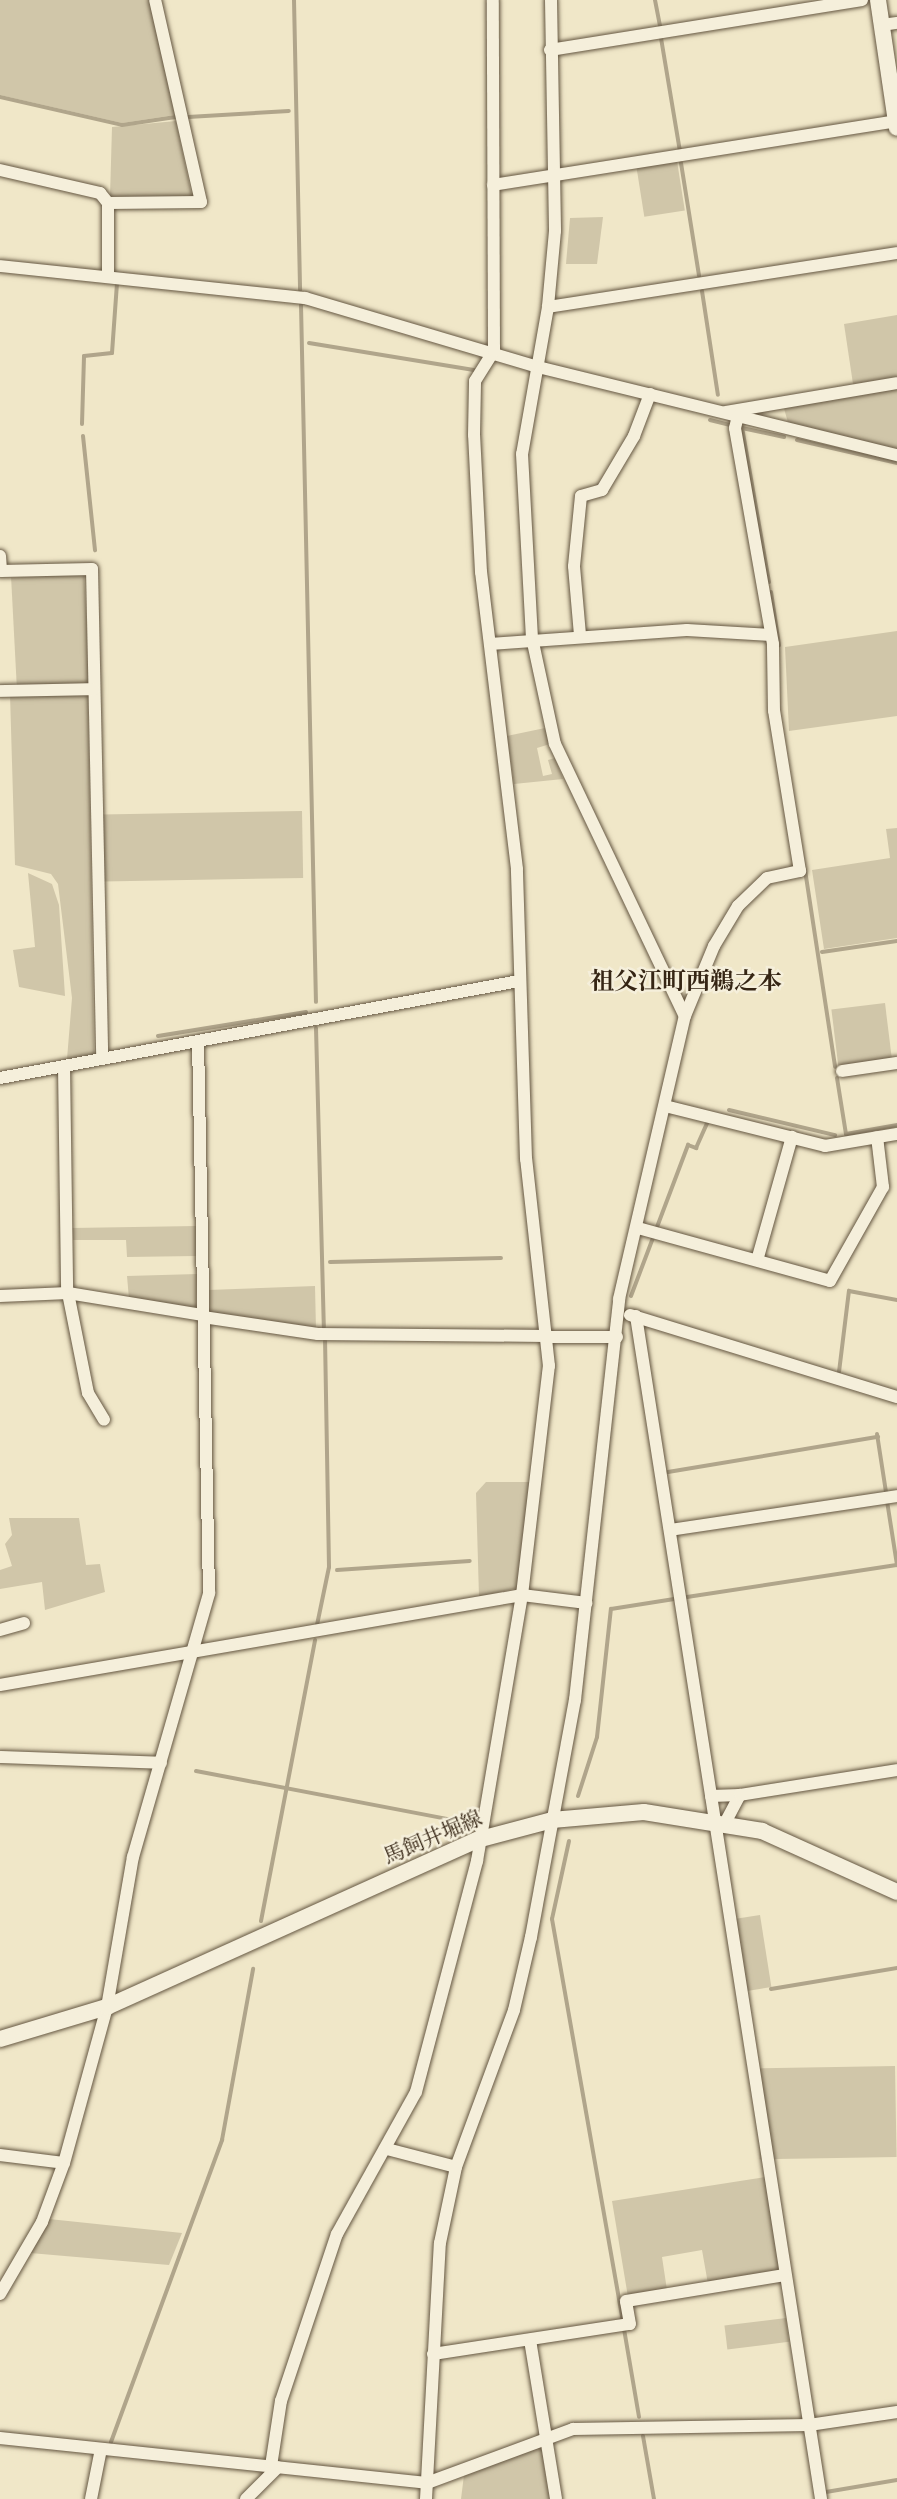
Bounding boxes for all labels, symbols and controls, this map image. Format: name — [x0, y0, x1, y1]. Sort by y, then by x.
district label: 祖父江町西鵜之本 — [590, 969, 782, 997]
street label: 馬飼井堀線 — [380, 1806, 486, 1870]

